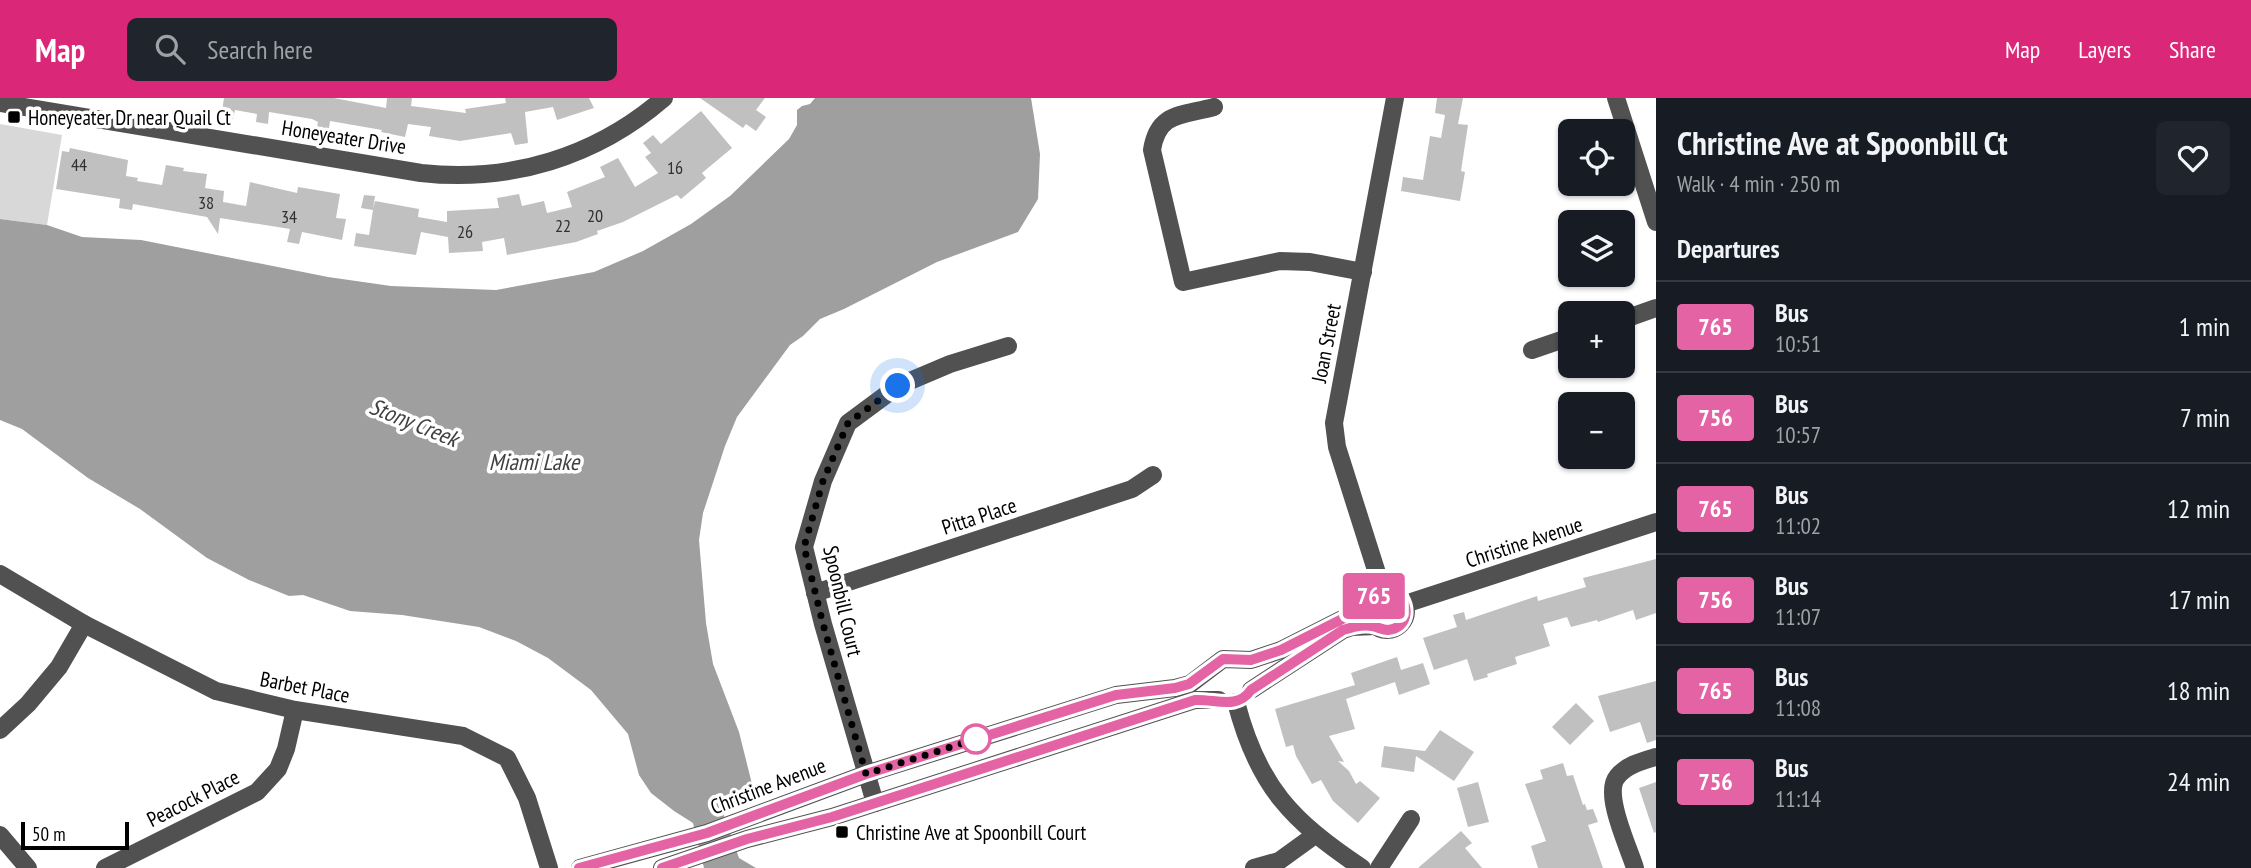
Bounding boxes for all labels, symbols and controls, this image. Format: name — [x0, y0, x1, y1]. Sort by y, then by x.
search box — [127, 18, 617, 81]
text: Map — [35, 28, 85, 71]
icon: search — [151, 30, 189, 68]
text: Search here — [207, 33, 313, 66]
text: Map — [2005, 34, 2040, 65]
text: Layers — [2078, 34, 2131, 65]
text: Share — [2169, 34, 2216, 65]
place label: Honeyeater Dr near Quail Ct — [28, 104, 231, 131]
marker: Honeyeater Dr near Quail Ct — [6, 109, 22, 125]
street label: Honeyeater Drive — [280, 114, 408, 160]
map controls — [1558, 119, 1635, 469]
button: locate — [1558, 119, 1635, 196]
text: Christine Ave at Spoonbill Ct — [1677, 121, 2008, 164]
button: heart — [2156, 121, 2230, 195]
house number: 44 — [71, 153, 87, 176]
house number: 16 — [667, 156, 683, 179]
text: Walk · 4 min · 250 m — [1677, 169, 1840, 198]
house number: 38 — [198, 191, 214, 214]
house number: 20 — [587, 204, 603, 227]
house number: 34 — [281, 205, 297, 228]
button: layers — [1558, 210, 1635, 287]
house number: 22 — [555, 214, 571, 237]
house number: 26 — [457, 220, 473, 243]
text: Departures — [1677, 232, 1780, 265]
text: Bus — [1775, 296, 1808, 329]
street label: Joan Street — [1305, 301, 1347, 386]
button: + — [1558, 301, 1635, 378]
text: 1 min — [2179, 310, 2230, 343]
text: 765 — [1698, 311, 1733, 342]
text: 10:51 — [1775, 329, 1821, 358]
your location — [880, 368, 915, 403]
text: Bus — [1775, 387, 1808, 420]
water label: Stony Creek — [365, 391, 465, 454]
button: − — [1558, 392, 1635, 469]
text: 7 min — [2180, 401, 2230, 434]
text: 756 — [1698, 402, 1733, 433]
text: 10:57 — [1775, 420, 1821, 449]
water label: Miami Lake — [489, 447, 581, 476]
text: Bus — [1775, 478, 1808, 511]
street label: Pitta Place — [938, 491, 1020, 541]
text: 12 min — [2167, 492, 2230, 525]
text: 765 — [1698, 493, 1733, 524]
street label: Christine Avenue — [1462, 510, 1586, 574]
text: 11:02 — [1775, 511, 1821, 540]
street label: Spoonbill Court — [817, 543, 869, 659]
text: Bus — [1775, 569, 1808, 602]
line badge: 765 — [1334, 573, 1414, 619]
text: 765 — [1357, 580, 1391, 611]
text: 17 min — [2168, 583, 2230, 616]
text: 756 — [1698, 584, 1733, 615]
text: 11:07 — [1775, 602, 1821, 631]
text: Bus — [1775, 660, 1808, 693]
street label: Barbet Place — [258, 665, 352, 709]
text: 18 min — [2167, 674, 2230, 707]
text: 765 — [1698, 675, 1733, 706]
text: 11:08 — [1775, 693, 1821, 722]
unlabelled marker — [961, 724, 991, 754]
text: Bus — [1775, 751, 1808, 784]
street label: Christine Avenue — [706, 752, 830, 820]
street label: Peacock Place — [142, 763, 244, 833]
text: 24 min — [2167, 765, 2230, 798]
text: 756 — [1698, 766, 1733, 797]
text: 11:14 — [1775, 784, 1821, 813]
scale bar — [21, 819, 130, 851]
place label: Christine Ave at Spoonbill Court — [856, 819, 1086, 846]
text: 50 m — [32, 822, 66, 846]
marker: Christine Ave at Spoonbill Court — [834, 824, 850, 840]

